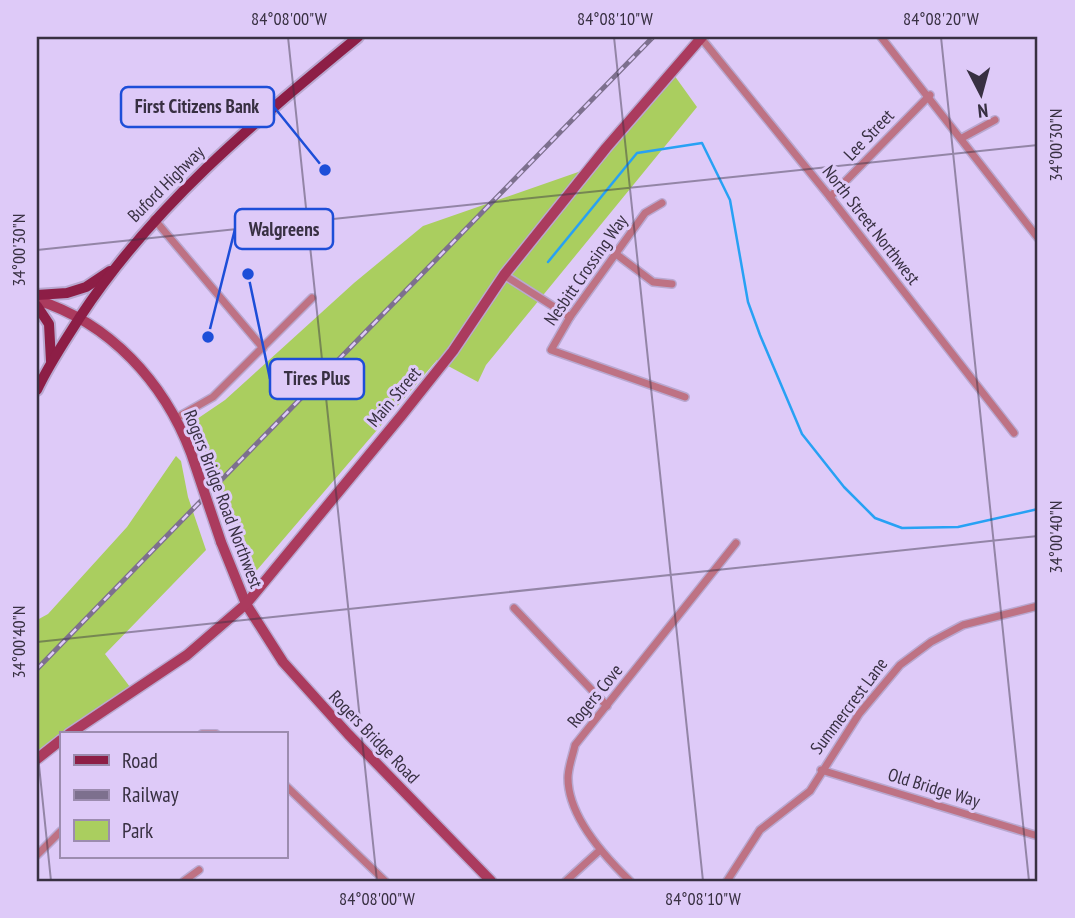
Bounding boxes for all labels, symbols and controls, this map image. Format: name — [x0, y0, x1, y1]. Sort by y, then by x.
text: 84°08'00"W — [251, 7, 327, 30]
text: 84°08'10"W — [577, 7, 653, 30]
text: 84°08'20"W — [903, 7, 979, 30]
north arrow — [946, 60, 1016, 130]
callout: First Citizens Bank — [121, 87, 274, 127]
text: First Citizens Bank — [135, 94, 259, 118]
text: N — [976, 98, 989, 123]
street label: Lee Street — [839, 104, 899, 165]
text: 34°00'30"N — [1044, 109, 1067, 181]
street label: Buford Highway — [123, 140, 209, 227]
street label: North Street Northwest — [818, 160, 925, 289]
callout: Walgreens — [235, 209, 333, 249]
street label: Nesbitt Crossing Way — [539, 210, 632, 330]
text: 34°00'30"N — [7, 214, 30, 286]
text: Walgreens — [248, 217, 320, 241]
callout: Tires Plus — [270, 359, 364, 399]
street label: Main Street — [362, 362, 425, 431]
text: Tires Plus — [284, 366, 351, 390]
street label: Rogers Bridge Road Northwest — [179, 406, 268, 591]
text: 34°00'40"N — [1044, 501, 1067, 573]
text: 34°00'40"N — [7, 606, 30, 678]
street label: Summercrest Lane — [805, 653, 892, 758]
street label: Rogers Cove — [562, 659, 627, 732]
street label: Rogers Bridge Road — [324, 685, 425, 788]
legend — [60, 732, 287, 858]
text: Road — [122, 747, 158, 774]
street label: Old Bridge Way — [885, 763, 983, 812]
text: Railway — [122, 781, 179, 808]
text: Park — [122, 817, 153, 844]
text: 84°08'00"W — [339, 887, 415, 910]
text: 84°08'10"W — [665, 887, 741, 910]

